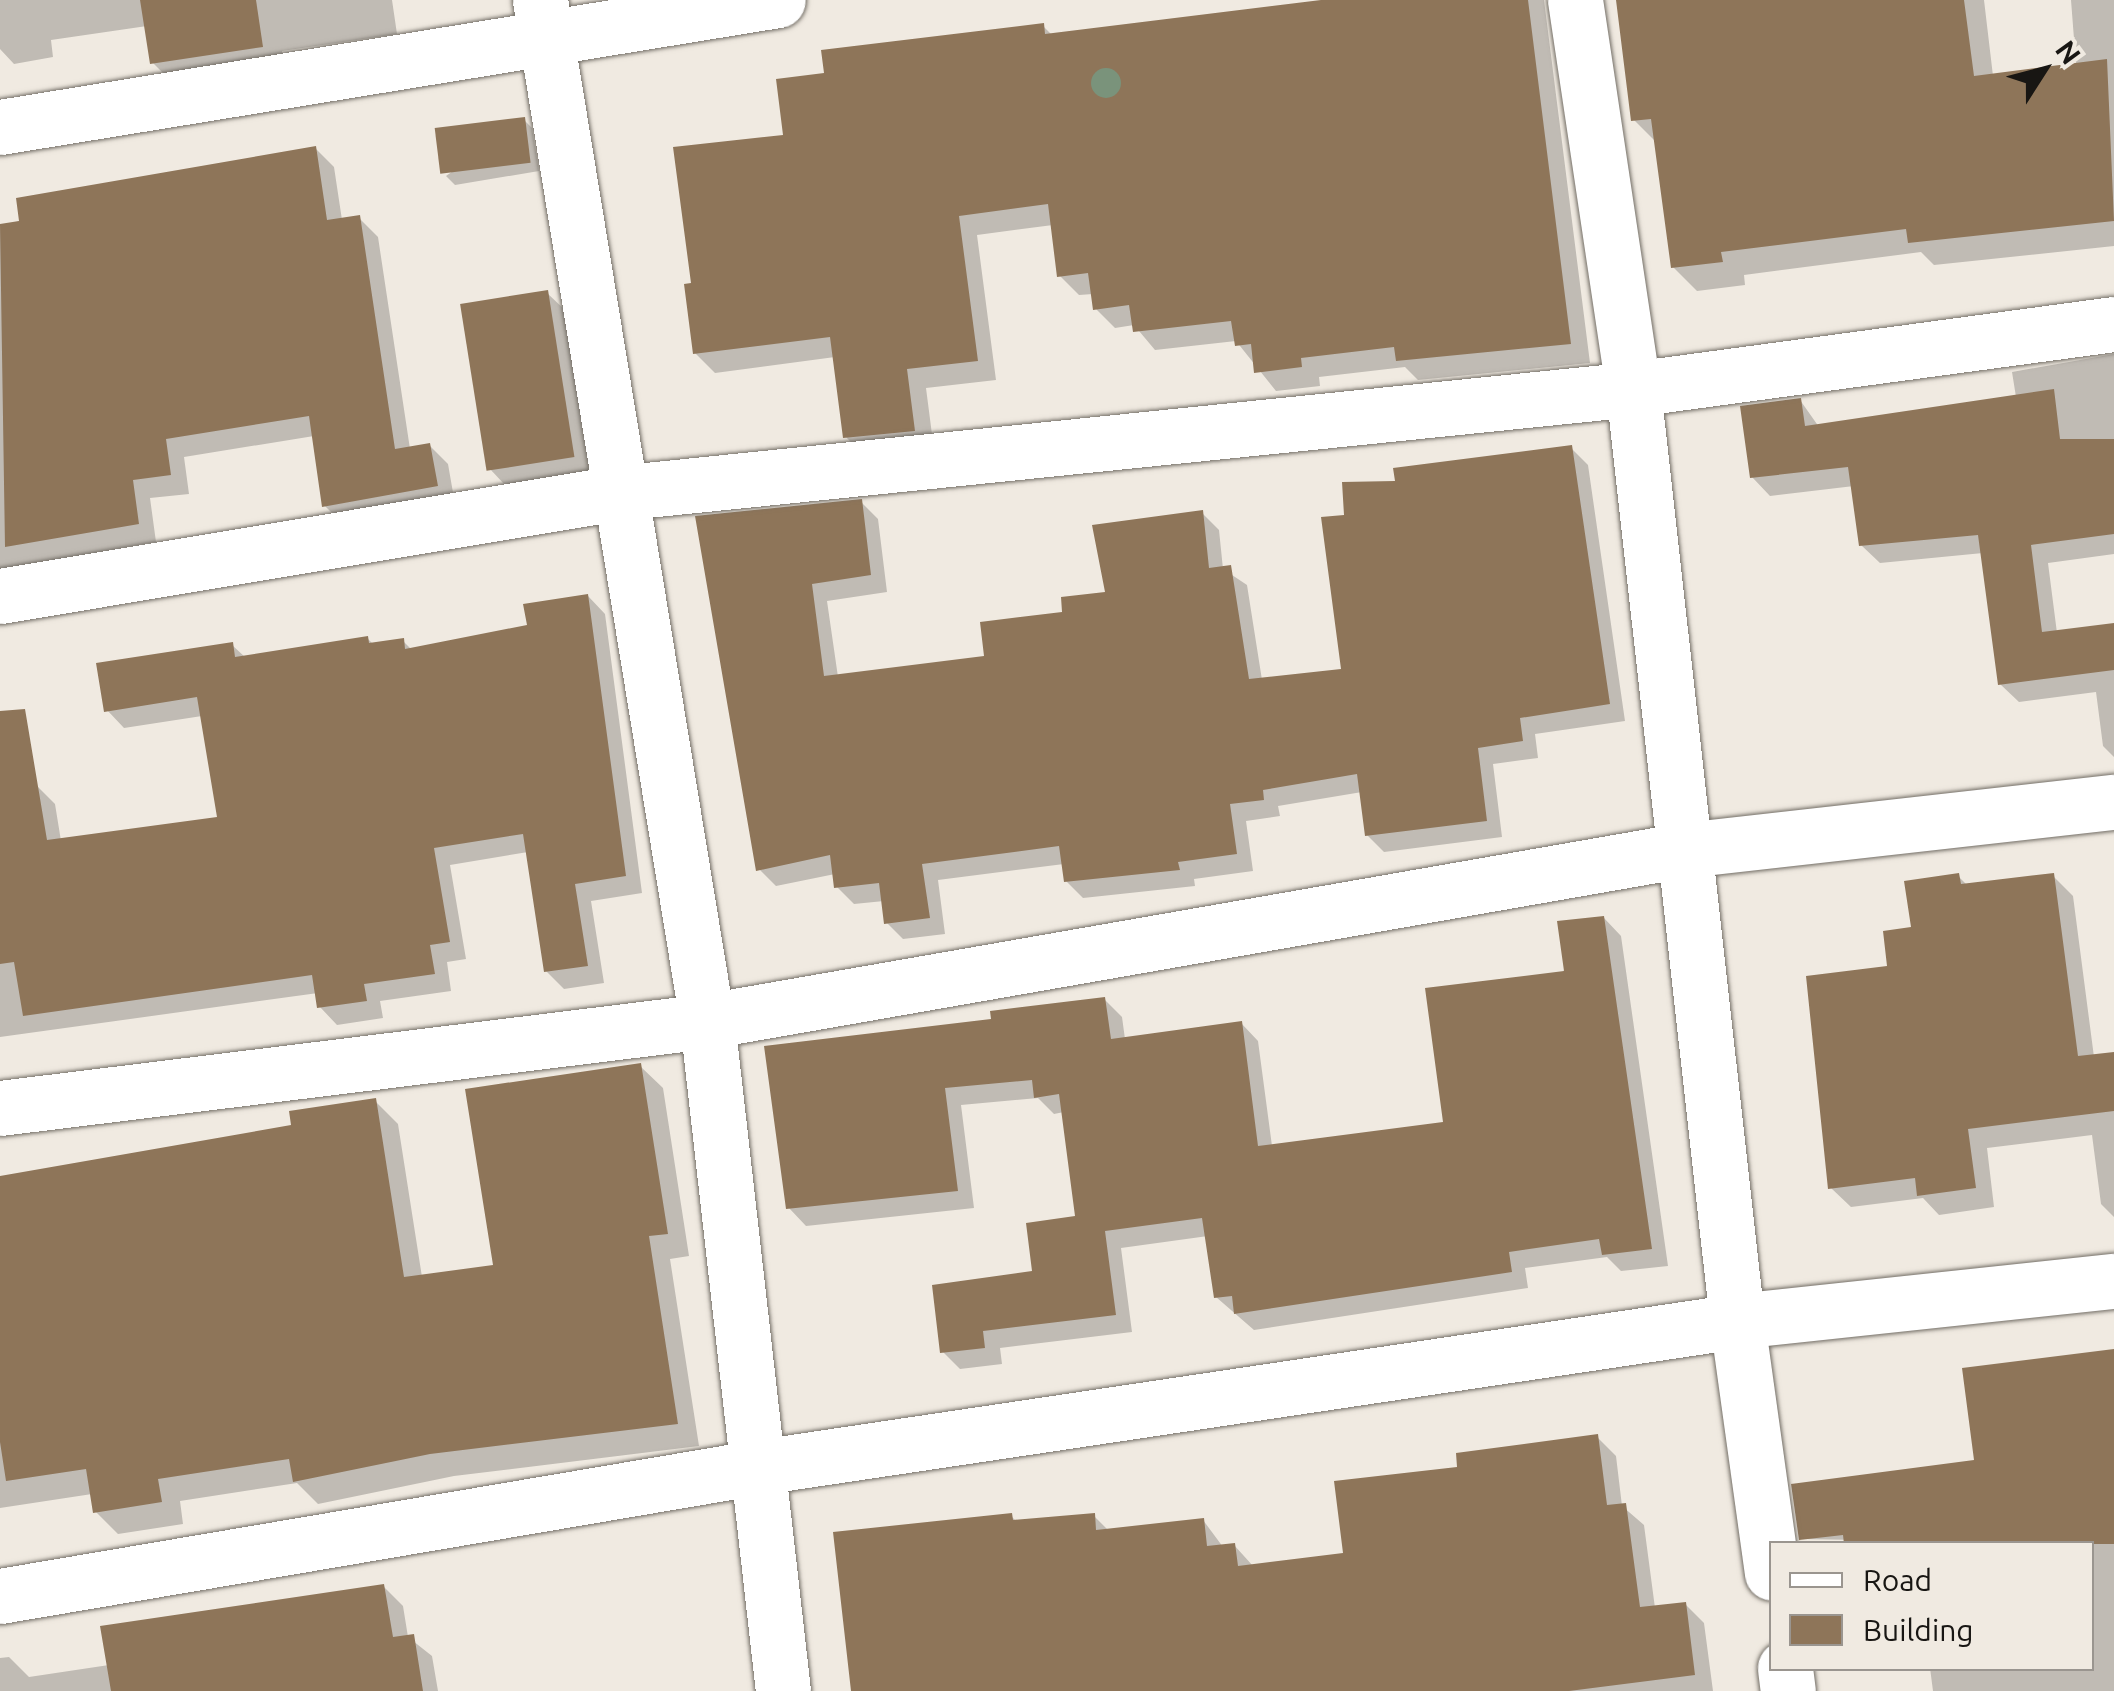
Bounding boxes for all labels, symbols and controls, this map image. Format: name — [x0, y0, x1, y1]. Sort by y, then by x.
north arrow — [1994, 20, 2094, 120]
text: N — [2050, 35, 2087, 70]
legend — [1769, 1541, 2094, 1671]
text: Road — [1863, 1563, 1932, 1597]
text: Building — [1863, 1613, 1974, 1647]

